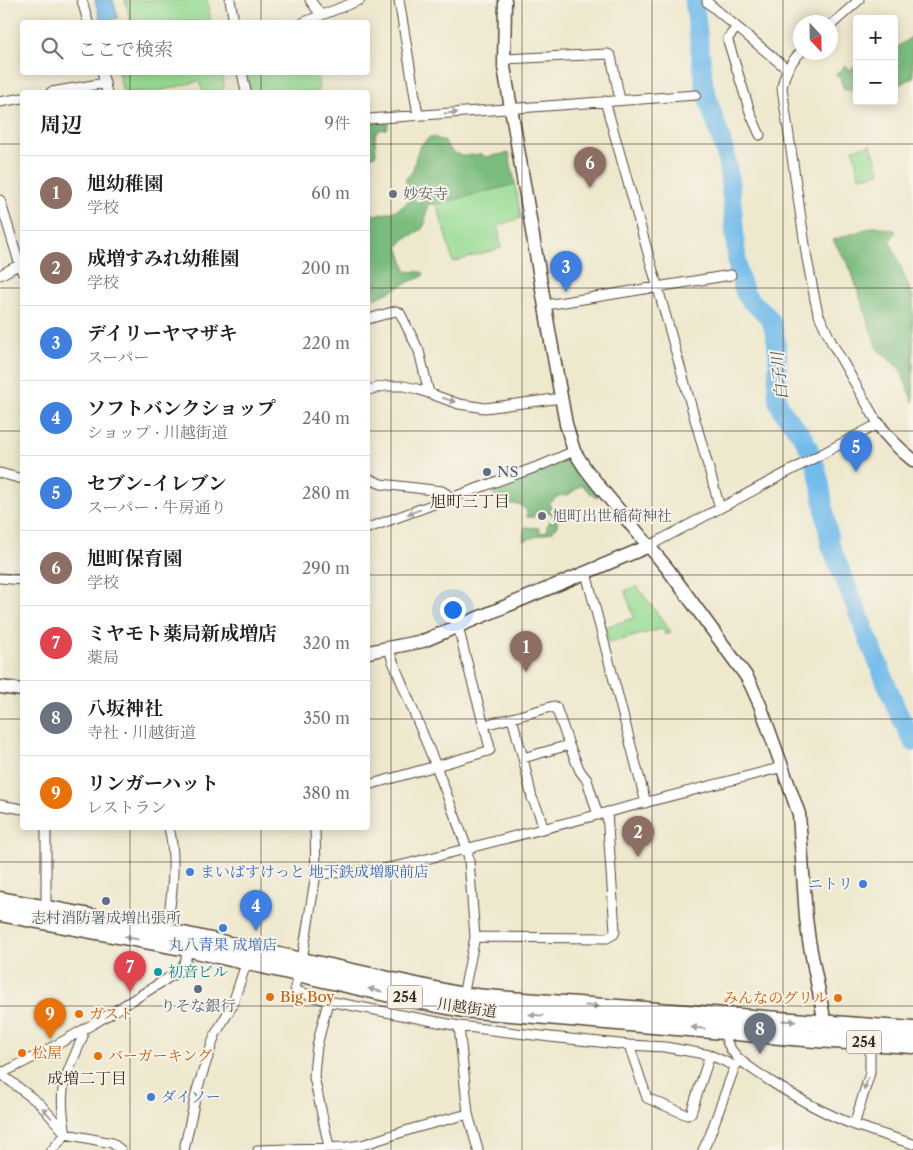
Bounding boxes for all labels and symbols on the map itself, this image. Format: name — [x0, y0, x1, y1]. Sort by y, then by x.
north arrow — [793, 15, 838, 60]
one-way arrow — [443, 108, 459, 116]
pin: 6 — [574, 147, 606, 188]
place label: 妙安寺 — [403, 184, 448, 203]
marker: 妙安寺 — [387, 188, 399, 200]
pin: 3 — [550, 251, 582, 292]
water label: 白子川 — [766, 349, 791, 401]
one-way arrow — [441, 397, 456, 404]
pin: 5 — [840, 431, 872, 472]
place label: NS — [497, 462, 518, 481]
marker: NS — [481, 466, 493, 478]
district label: 旭町三丁目 — [430, 491, 510, 511]
place label: 旭町出世稲荷神社 — [552, 506, 672, 525]
one-way arrow — [406, 508, 421, 516]
marker: 旭町出世稲荷神社 — [536, 510, 548, 522]
your location — [440, 597, 466, 623]
pin: 1 — [510, 631, 542, 672]
pin: 2 — [622, 816, 654, 857]
place label: まいばすけっと 地下鉄成増駅前店 — [200, 862, 429, 881]
marker: まいばすけっと 地下鉄成増駅前店 — [184, 866, 196, 878]
place label: ニトリ — [808, 874, 853, 893]
marker: ニトリ — [857, 878, 869, 890]
pin: 4 — [240, 890, 272, 931]
marker: 志村消防署成増出張所 — [100, 895, 112, 907]
place label: 志村消防署成増出張所 — [31, 908, 181, 927]
marker: 丸八青果 成増店 — [217, 922, 229, 934]
one-way arrow — [123, 933, 139, 941]
place label: 丸八青果 成増店 — [169, 935, 278, 954]
pin: 7 — [114, 951, 146, 992]
place label: 初音ビル — [168, 962, 228, 981]
marker: 初音ビル — [152, 966, 164, 978]
marker: りそな銀行 — [192, 983, 204, 995]
one-way arrow — [368, 986, 383, 994]
road number: 254 — [388, 986, 422, 1009]
place label: Big Boy — [280, 987, 335, 1006]
place label: みんなのグリル — [723, 988, 828, 1007]
marker: Big Boy — [264, 991, 276, 1003]
marker: みんなのグリル — [832, 992, 844, 1004]
street label: 川越街道 — [436, 994, 498, 1021]
place label: りそな銀行 — [160, 996, 236, 1015]
pin: 9 — [34, 998, 66, 1039]
one-way arrow — [585, 1003, 601, 1011]
place label: ガスト — [89, 1004, 134, 1023]
marker: ガスト — [73, 1008, 85, 1020]
one-way arrow — [527, 1011, 543, 1019]
pin: 8 — [744, 1013, 776, 1054]
one-way arrow — [782, 1017, 798, 1025]
one-way arrow — [689, 1024, 705, 1032]
road number: 254 — [846, 1030, 882, 1054]
place label: 松屋 — [32, 1043, 62, 1062]
place label: バーガーキング — [108, 1046, 212, 1065]
marker: 松屋 — [16, 1047, 28, 1059]
marker: バーガーキング — [92, 1050, 104, 1062]
district label: 成増二丁目 — [47, 1068, 127, 1088]
one-way arrow — [862, 1077, 870, 1092]
place label: ダイソー — [161, 1087, 221, 1106]
marker: ダイソー — [145, 1091, 157, 1103]
one-way arrow — [42, 1107, 53, 1120]

